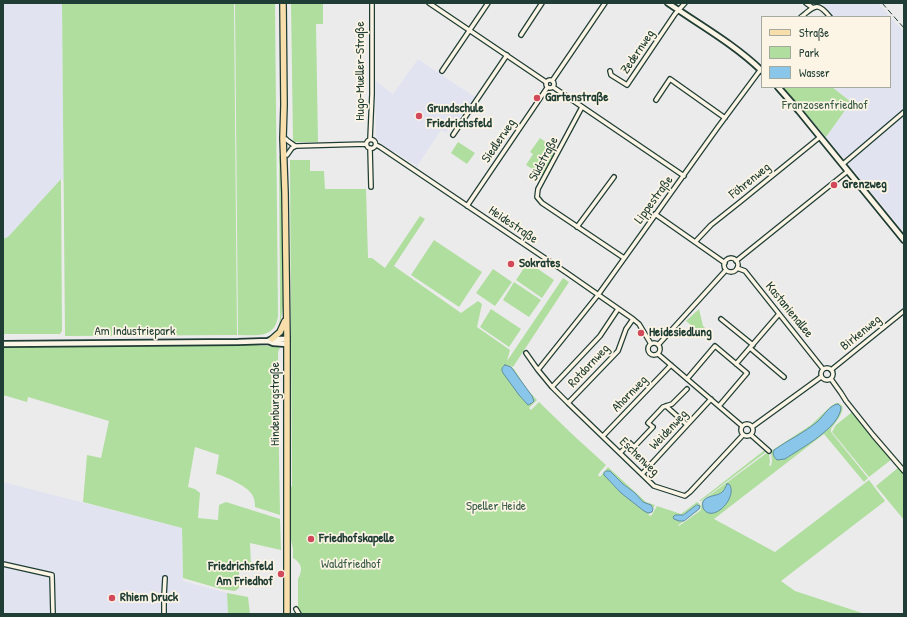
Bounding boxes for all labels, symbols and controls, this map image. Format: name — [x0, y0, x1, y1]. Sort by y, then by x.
legend — [761, 16, 891, 88]
street label: Hugo-Mueller-Straße — [353, 21, 369, 121]
text: Straße — [799, 24, 829, 41]
street label: Zedernweg — [618, 27, 658, 77]
text: Park — [799, 44, 819, 61]
text: Wasser — [799, 64, 830, 81]
place label: Gartenstraße — [545, 90, 608, 106]
marker: Gartenstraße — [532, 93, 542, 103]
park label: Franzosenfriedhof — [782, 98, 868, 114]
place label: Grundschule Friedrichsfeld — [427, 101, 492, 132]
marker: Grundschule Friedrichsfeld — [414, 111, 424, 121]
street label: Siedlerweg — [479, 116, 519, 166]
street label: Südstraße — [526, 134, 562, 184]
street label: Föhrenweg — [726, 160, 774, 202]
street label: Lippestraße — [631, 173, 677, 227]
place label: Grenzweg — [842, 177, 887, 193]
marker: Grenzweg — [829, 180, 839, 190]
street label: Heidestraße — [485, 203, 541, 247]
place label: Sokrates — [519, 256, 560, 272]
marker: Sokrates — [506, 259, 516, 269]
street label: Kastanienallee — [762, 279, 816, 341]
street label: Birkenweg — [837, 312, 885, 354]
street label: Am Industriepark — [94, 324, 176, 340]
place label: Heidesiedlung — [649, 325, 712, 341]
marker: Heidesiedlung — [636, 328, 646, 338]
street label: Rotdornweg — [565, 341, 613, 391]
street label: Hindenburgstraße — [268, 362, 284, 446]
street label: Ahornweg — [609, 372, 651, 416]
street label: Weidenweg — [647, 407, 691, 453]
street label: Eschenweg — [616, 434, 662, 480]
park label: Speller Heide — [466, 499, 526, 515]
place label: Friedhofskapelle — [319, 531, 394, 547]
marker: Friedhofskapelle — [306, 534, 316, 544]
park label: Waldfriedhof — [321, 557, 381, 573]
place label: Friedrichsfeld Am Friedhof — [208, 559, 273, 590]
marker: Friedrichsfeld Am Friedhof — [276, 569, 286, 579]
place label: Rhiem Druck — [120, 590, 178, 606]
marker: Rhiem Druck — [107, 593, 117, 603]

